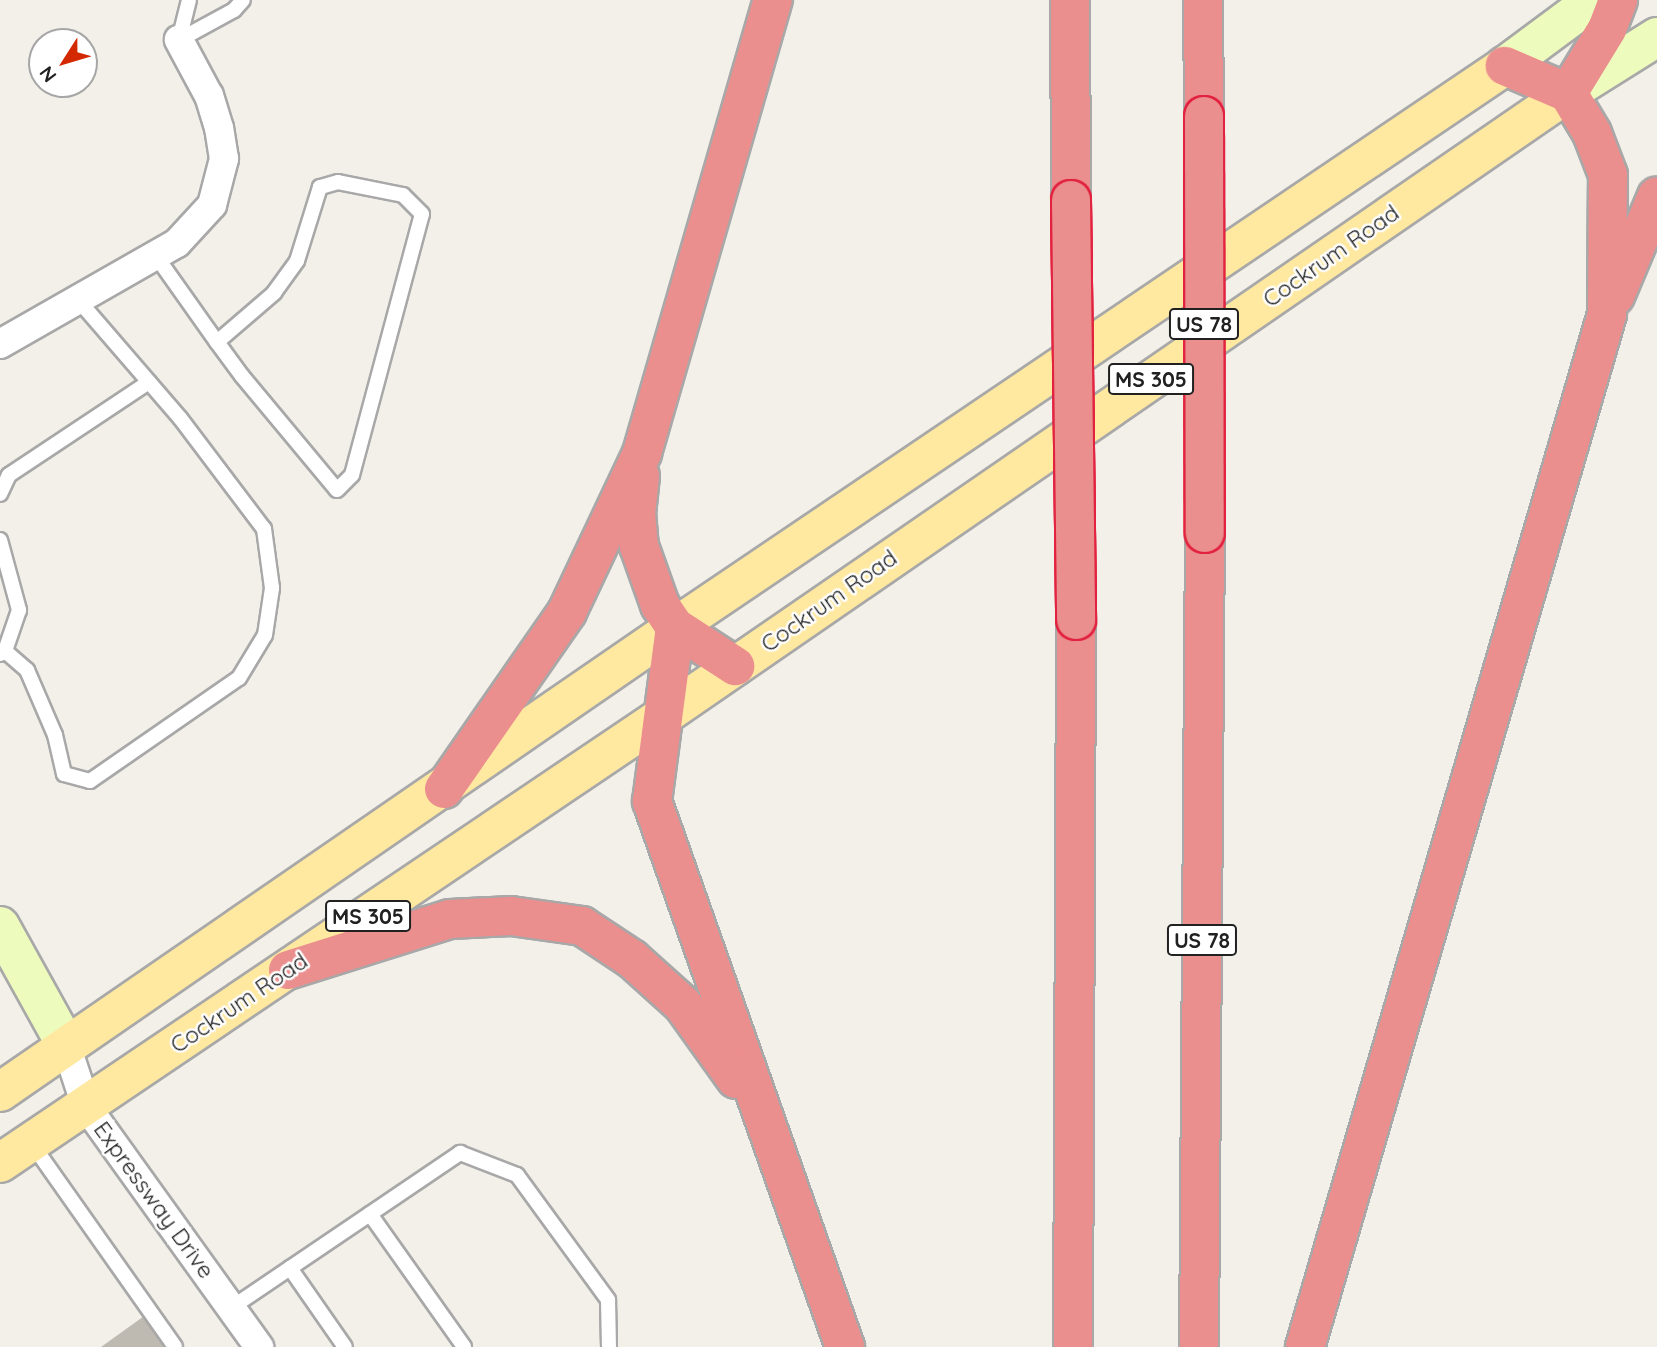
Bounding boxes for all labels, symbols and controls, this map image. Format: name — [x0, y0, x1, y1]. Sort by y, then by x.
north arrow — [28, 28, 98, 98]
text: N — [34, 62, 62, 87]
street label: Cockrum Road — [1258, 199, 1404, 313]
road number: US 78 — [1167, 306, 1241, 342]
road number: MS 305 — [1107, 362, 1195, 396]
street label: Cockrum Road — [756, 544, 902, 658]
road number: MS 305 — [324, 898, 412, 934]
road number: US 78 — [1165, 922, 1239, 958]
street label: Cockrum Road — [165, 947, 313, 1059]
street label: Expressway Drive — [88, 1116, 220, 1284]

